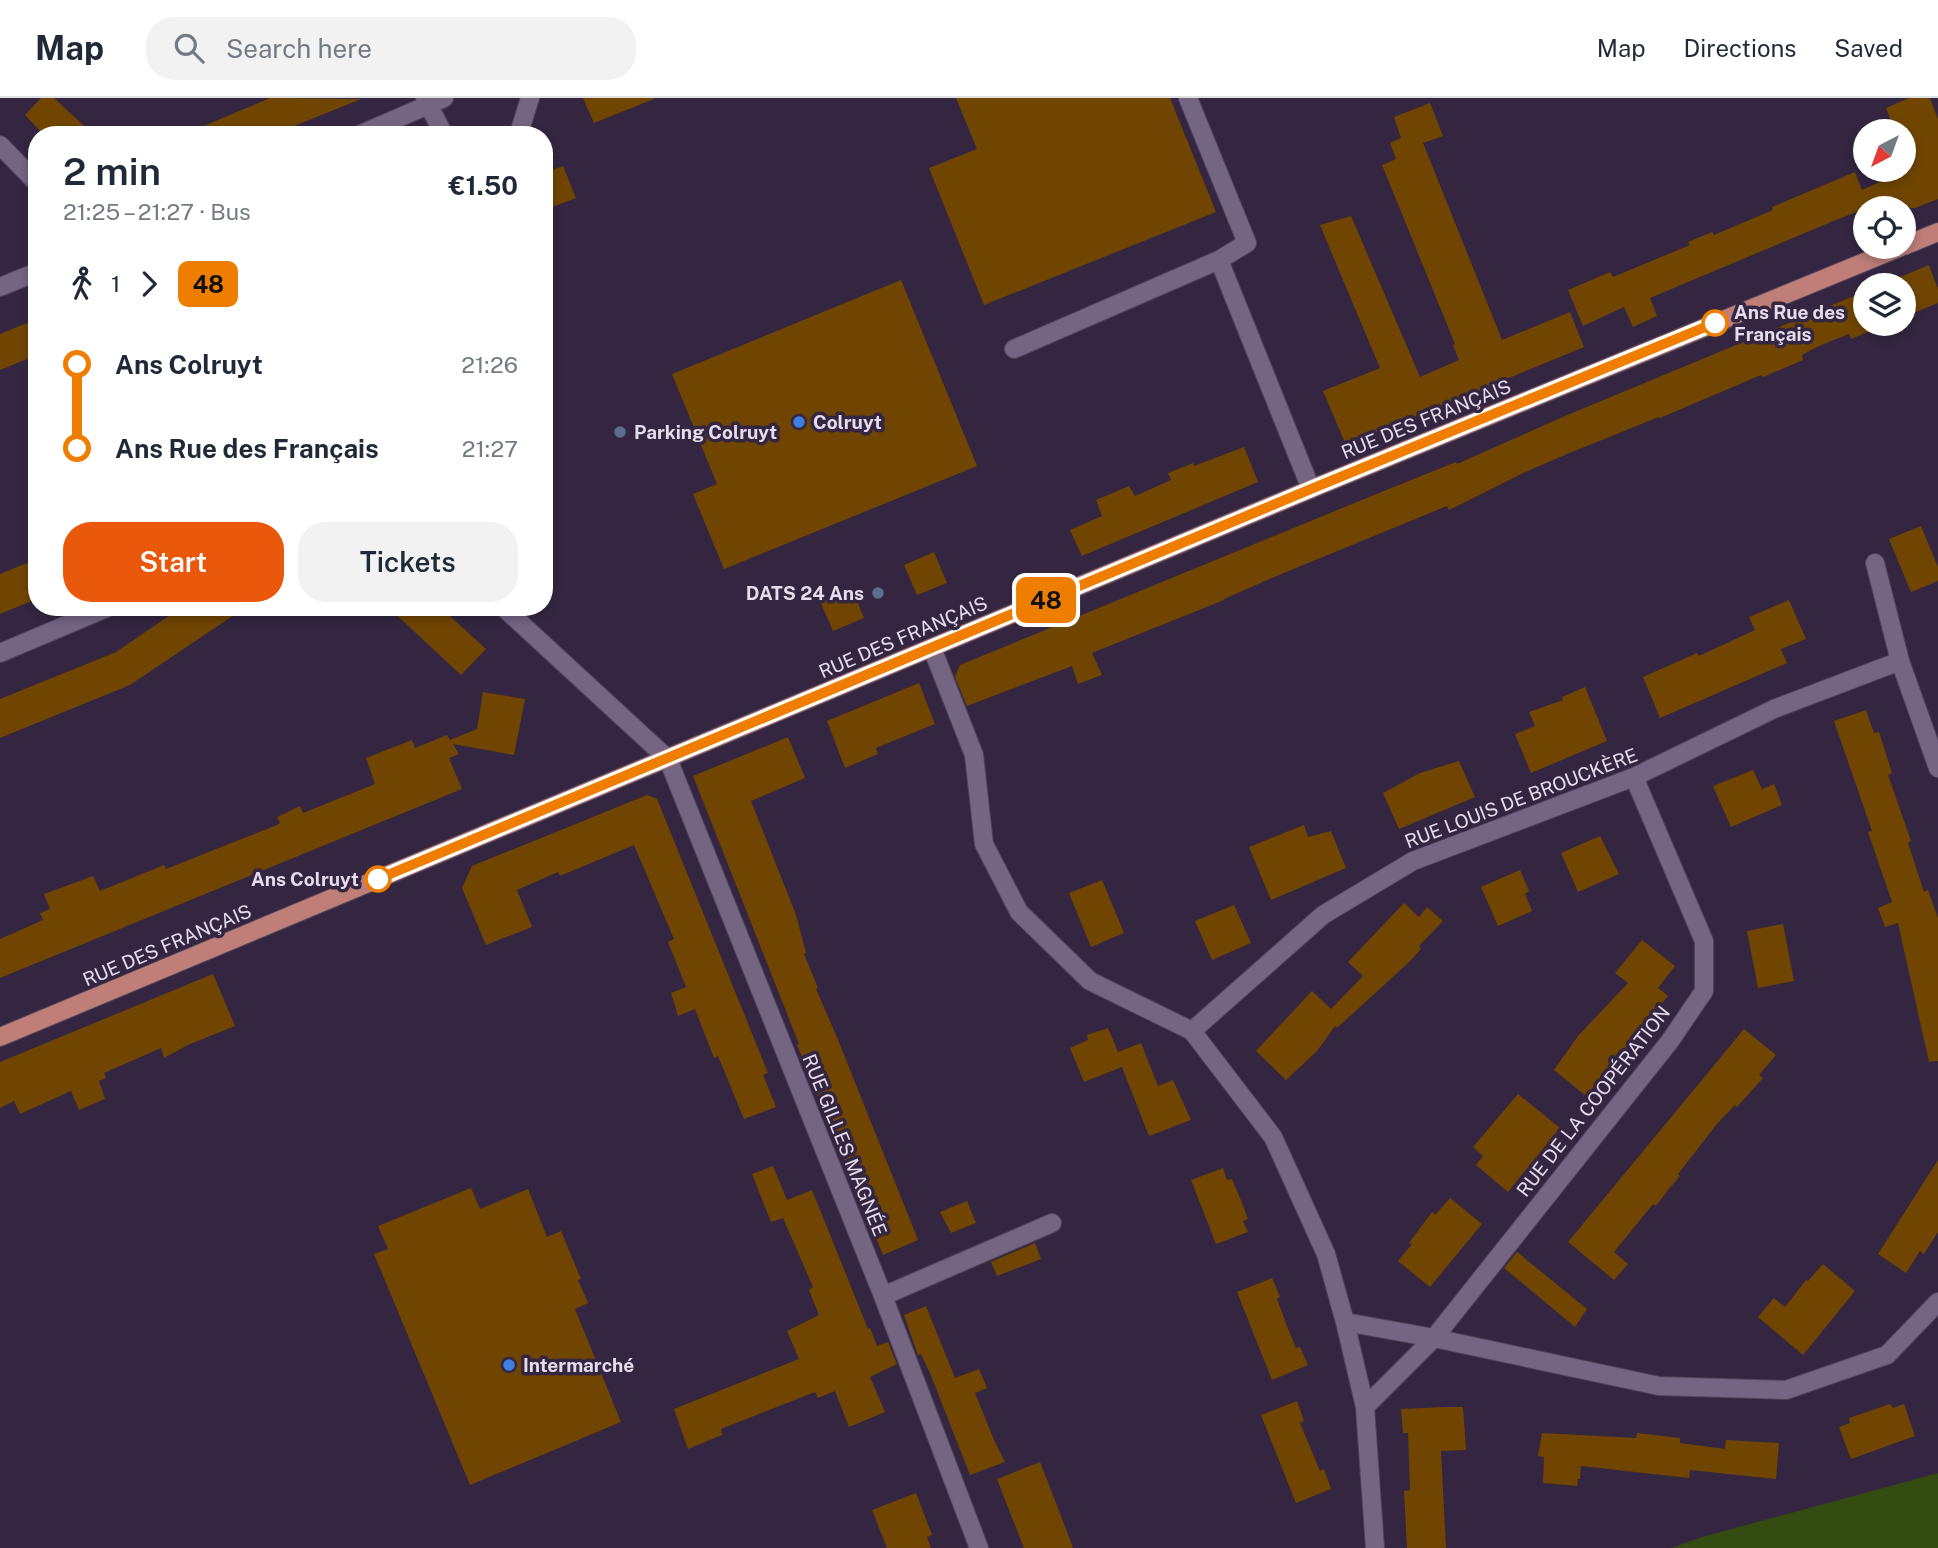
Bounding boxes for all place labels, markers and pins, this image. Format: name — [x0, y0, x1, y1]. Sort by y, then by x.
place label: Ans Rue des Français — [1734, 301, 1845, 345]
marker: Ans Rue des Français — [1702, 310, 1728, 336]
place label: Colruyt — [813, 411, 882, 433]
marker: Colruyt — [791, 414, 807, 430]
place label: Parking Colruyt — [634, 421, 777, 443]
marker: Parking Colruyt — [612, 424, 628, 440]
place label: DATS 24 Ans — [746, 582, 864, 604]
marker: DATS 24 Ans — [870, 585, 886, 601]
marker: Ans Colruyt — [365, 866, 391, 892]
place label: Ans Colruyt — [251, 868, 359, 890]
place label: Intermarché — [523, 1354, 634, 1376]
marker: Intermarché — [501, 1357, 517, 1373]

